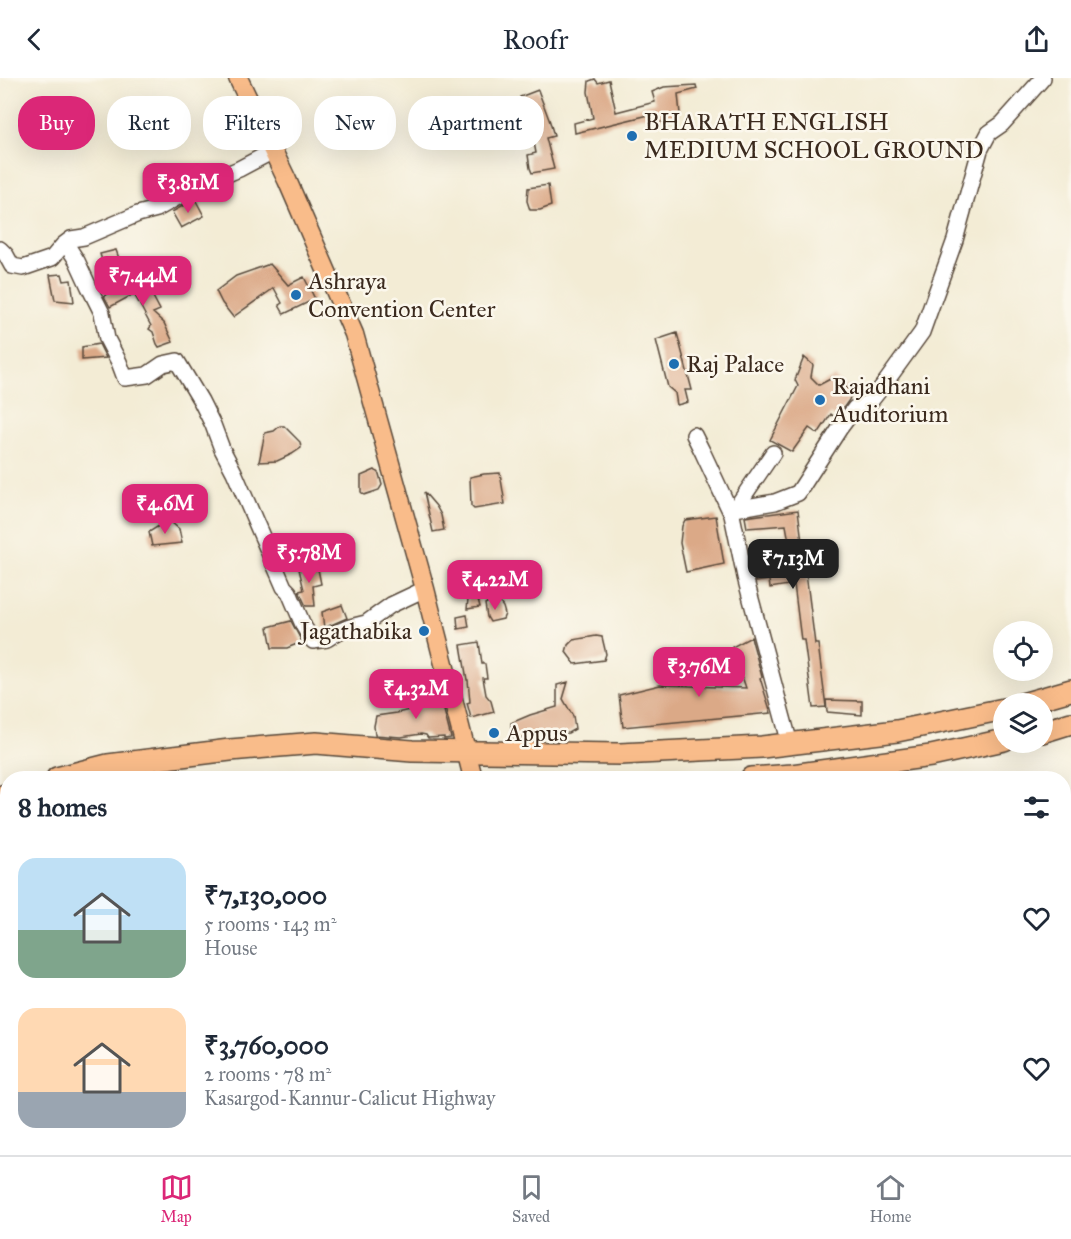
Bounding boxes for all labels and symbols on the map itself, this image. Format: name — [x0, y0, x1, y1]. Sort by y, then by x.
place label: BHARATH ENGLISH MEDIUM SCHOOL GROUND — [644, 107, 984, 165]
marker: BHARATH ENGLISH MEDIUM SCHOOL GROUND — [625, 129, 639, 143]
pin: ₹3.81M — [139, 163, 237, 214]
pin: ₹7.44M — [94, 256, 192, 307]
place label: Ashraya Convention Center — [307, 266, 496, 324]
marker: Ashraya Convention Center — [289, 288, 303, 302]
place label: Raj Palace — [686, 349, 784, 379]
marker: Raj Palace — [667, 357, 681, 371]
place label: Rajadhani Auditorium — [831, 371, 948, 429]
marker: Rajadhani Auditorium — [813, 393, 827, 407]
pin: ₹4.6M — [123, 484, 207, 535]
pin: ₹5.78M — [260, 533, 358, 584]
pin: ₹7.13M — [744, 539, 842, 590]
pin: ₹4.22M — [446, 560, 544, 611]
place label: Jagathabika — [297, 616, 413, 646]
marker: Jagathabika — [417, 624, 431, 638]
pin: ₹3.76M — [650, 647, 748, 698]
pin: ₹4.32M — [367, 669, 465, 720]
place label: Appus — [505, 718, 568, 748]
marker: Appus — [487, 726, 501, 740]

